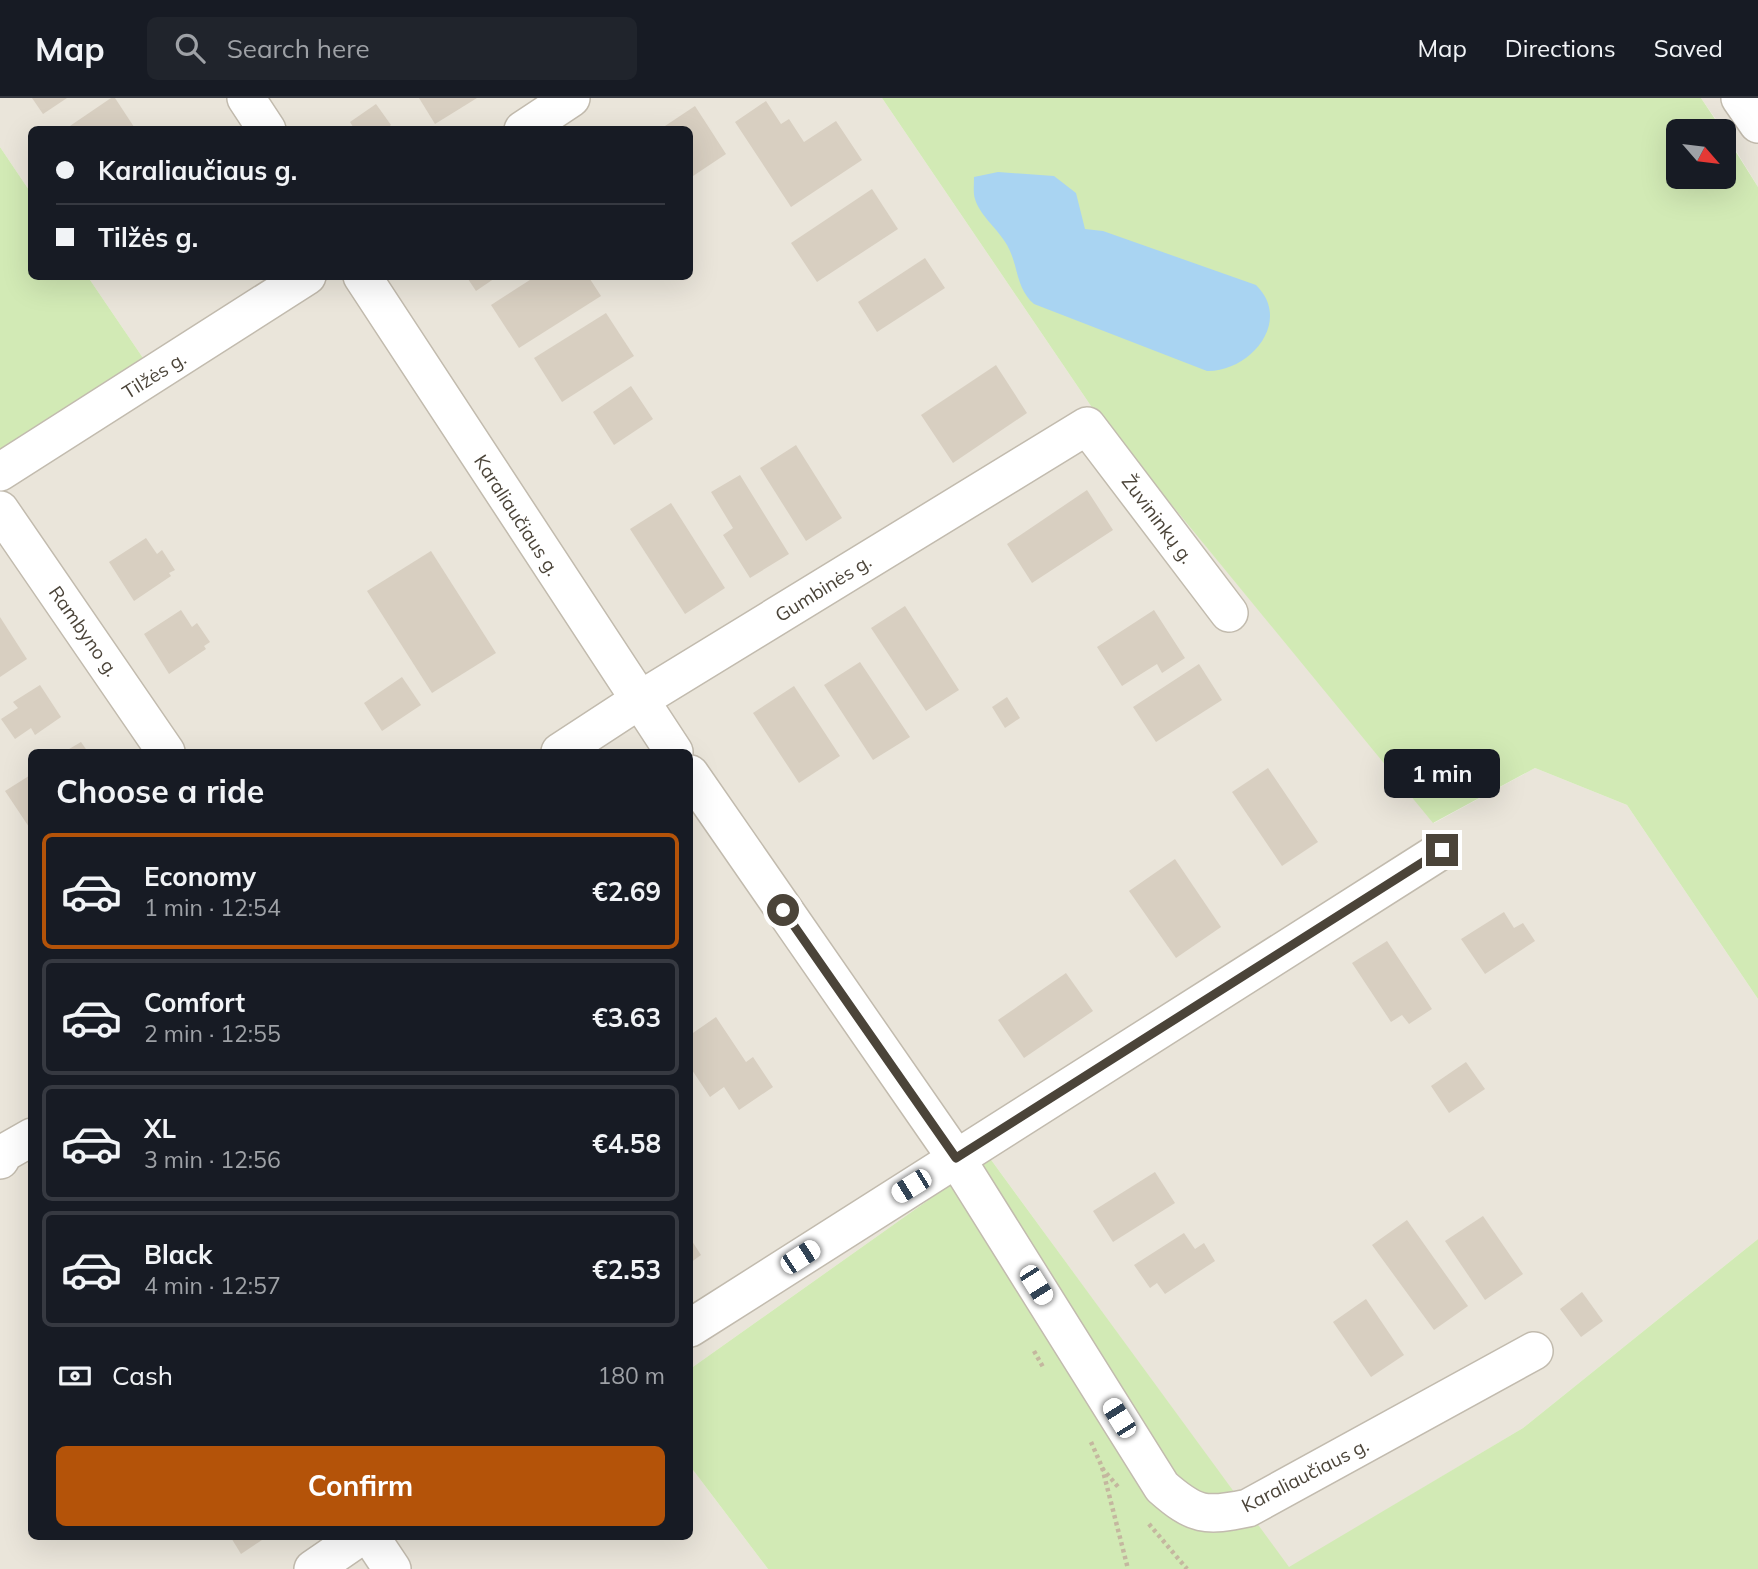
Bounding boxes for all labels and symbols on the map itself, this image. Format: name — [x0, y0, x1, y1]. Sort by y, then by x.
north arrow — [1666, 119, 1736, 189]
street label: Tilžės g. — [118, 346, 190, 404]
street label: Karaliaučiaus g. — [469, 450, 565, 580]
street label: Žuvininkų g. — [1117, 470, 1199, 568]
street label: Gumbinės g. — [770, 549, 876, 627]
street label: Rambyno g. — [44, 581, 124, 681]
callout: 1 min — [1384, 748, 1500, 798]
route end — [1426, 834, 1458, 866]
route start — [767, 894, 799, 926]
car — [888, 1166, 935, 1206]
car — [777, 1237, 824, 1277]
car — [1016, 1262, 1057, 1308]
car — [1099, 1395, 1140, 1441]
street label: Karaliaučiaus g. — [1237, 1433, 1373, 1517]

